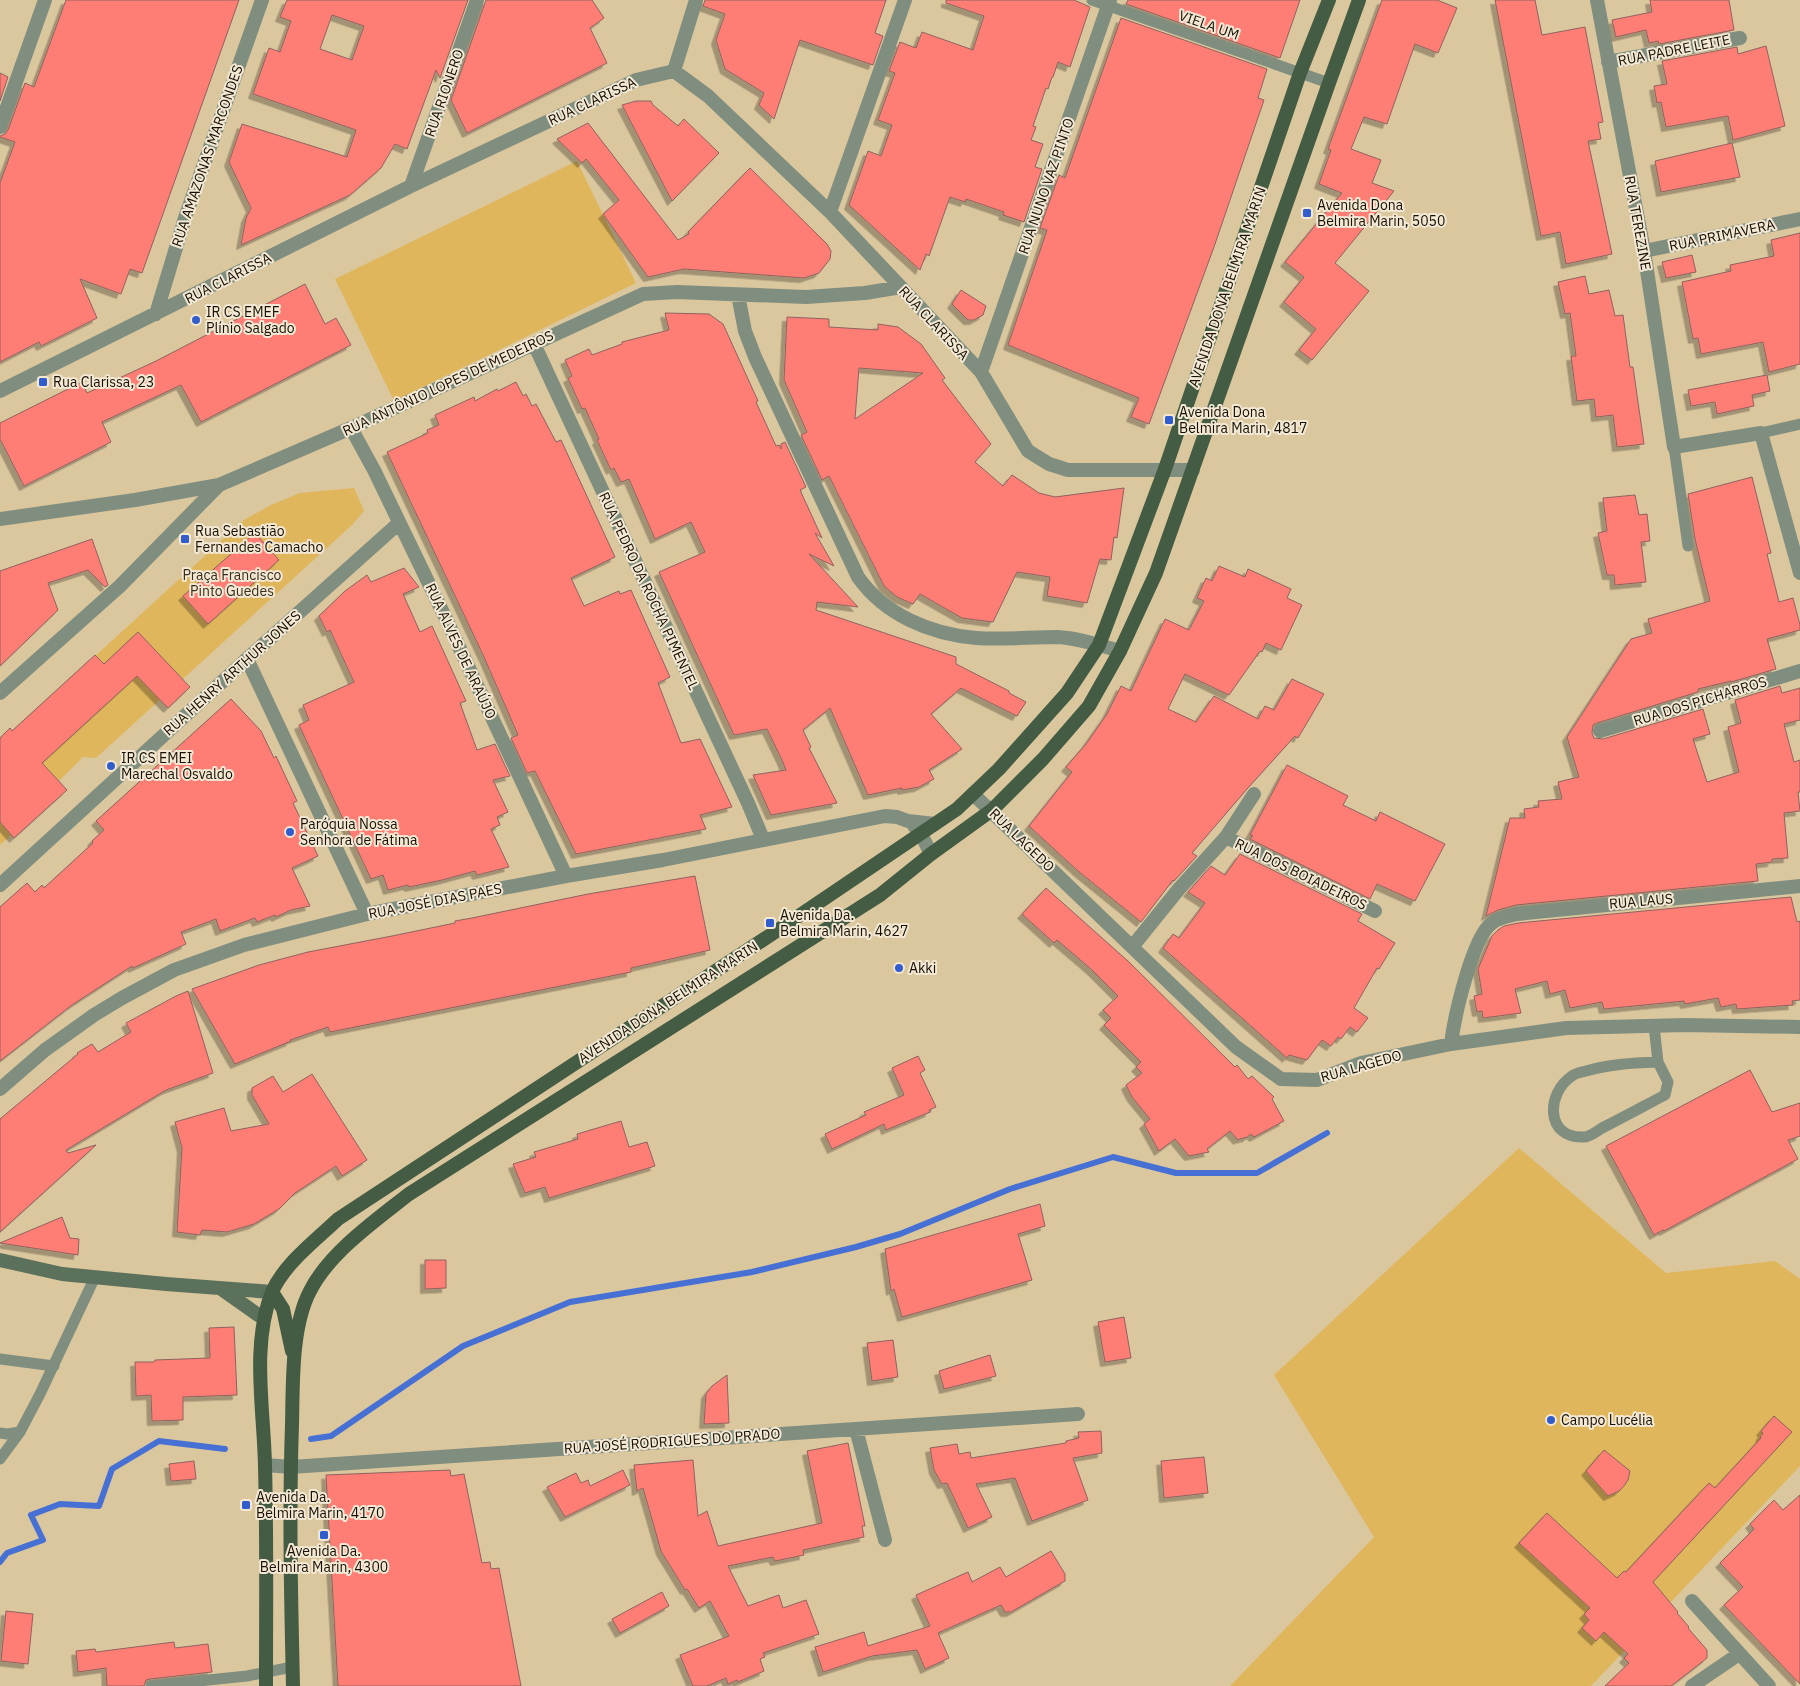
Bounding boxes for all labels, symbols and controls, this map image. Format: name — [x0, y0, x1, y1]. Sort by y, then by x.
street label: VIELA UM — [1176, 6, 1242, 44]
street label: RUA PADRE LEITE — [1616, 30, 1732, 70]
street label: RUA RIONERO — [421, 47, 467, 139]
street label: RUA AMAZONAS MARCONDES — [167, 63, 247, 249]
street label: RUA CLARISSA — [545, 73, 639, 129]
street label: RUA NUNO VAZ PINTO — [1014, 115, 1078, 256]
street label: RUA TEREZINE — [1621, 174, 1655, 272]
street label: AVENIDA DONA BELMIRA MARIN — [1184, 184, 1270, 390]
place label: Avenida Dona Belmira Marin, 5050 — [1317, 196, 1445, 230]
marker: Avenida Dona Belmira Marin, 5050 — [1301, 207, 1313, 219]
street label: RUA PRIMAVERA — [1667, 215, 1777, 255]
street label: RUA CLARISSA — [182, 248, 274, 308]
street label: RUA CLARISSA — [895, 282, 973, 364]
place label: IR CS EMEF Plínio Salgado — [206, 303, 295, 337]
marker: IR CS EMEF Plínio Salgado — [190, 314, 202, 326]
street label: RUA ANTÔNIO LOPES DE MEDEIROS — [339, 325, 556, 440]
place label: Rua Clarissa, 23 — [53, 373, 154, 391]
marker: Rua Clarissa, 23 — [37, 376, 49, 388]
place label: Avenida Dona Belmira Marin, 4817 — [1179, 403, 1307, 437]
marker: Avenida Dona Belmira Marin, 4817 — [1163, 414, 1175, 426]
street label: RUA PEDRO DA ROCHA PIMENTEL — [595, 489, 703, 693]
place label: Rua Sebastião Fernandes Camacho — [195, 522, 323, 556]
marker: Rua Sebastião Fernandes Camacho — [179, 533, 191, 545]
park label: Praça Francisco Pinto Guedes — [183, 566, 282, 600]
street label: RUA ALVES DE ARAÚJO — [422, 580, 501, 722]
street label: RUA HENRY ARTHUR JONES — [160, 606, 304, 740]
street label: RUA DOS PICHARROS — [1631, 672, 1769, 730]
place label: IR CS EMEI Marechal Osvaldo — [121, 749, 233, 783]
marker: IR CS EMEI Marechal Osvaldo — [105, 760, 117, 772]
street label: RUA LAGEDO — [986, 804, 1058, 876]
place label: Paróquia Nossa Senhora de Fátima — [300, 815, 418, 849]
marker: Paróquia Nossa Senhora de Fátima — [284, 826, 296, 838]
street label: RUA DOS BOIADEIROS — [1232, 834, 1370, 914]
street label: RUA JOSÉ DIAS PAES — [367, 878, 503, 923]
street label: RUA LAUS — [1608, 889, 1674, 913]
place label: Avenida Da. Belmira Marin, 4627 — [780, 906, 908, 940]
marker: Avenida Da. Belmira Marin, 4627 — [764, 917, 776, 929]
street label: AVENIDA DONA BELMIRA MARIN — [575, 937, 761, 1067]
place label: Akki — [909, 959, 936, 977]
marker: Akki — [893, 962, 905, 974]
street label: RUA LAGEDO — [1318, 1046, 1404, 1086]
place label: Campo Lucélia — [1561, 1411, 1653, 1429]
marker: Campo Lucélia — [1545, 1414, 1557, 1426]
street label: RUA JOSÉ RODRIGUES DO PRADO — [563, 1423, 781, 1458]
place label: Avenida Da. Belmira Marin, 4170 — [256, 1488, 384, 1522]
marker: Avenida Da. Belmira Marin, 4170 — [240, 1499, 252, 1511]
marker: Avenida Da. Belmira Marin, 4300 — [318, 1529, 330, 1541]
place label: Avenida Da. Belmira Marin, 4300 — [260, 1542, 388, 1576]

